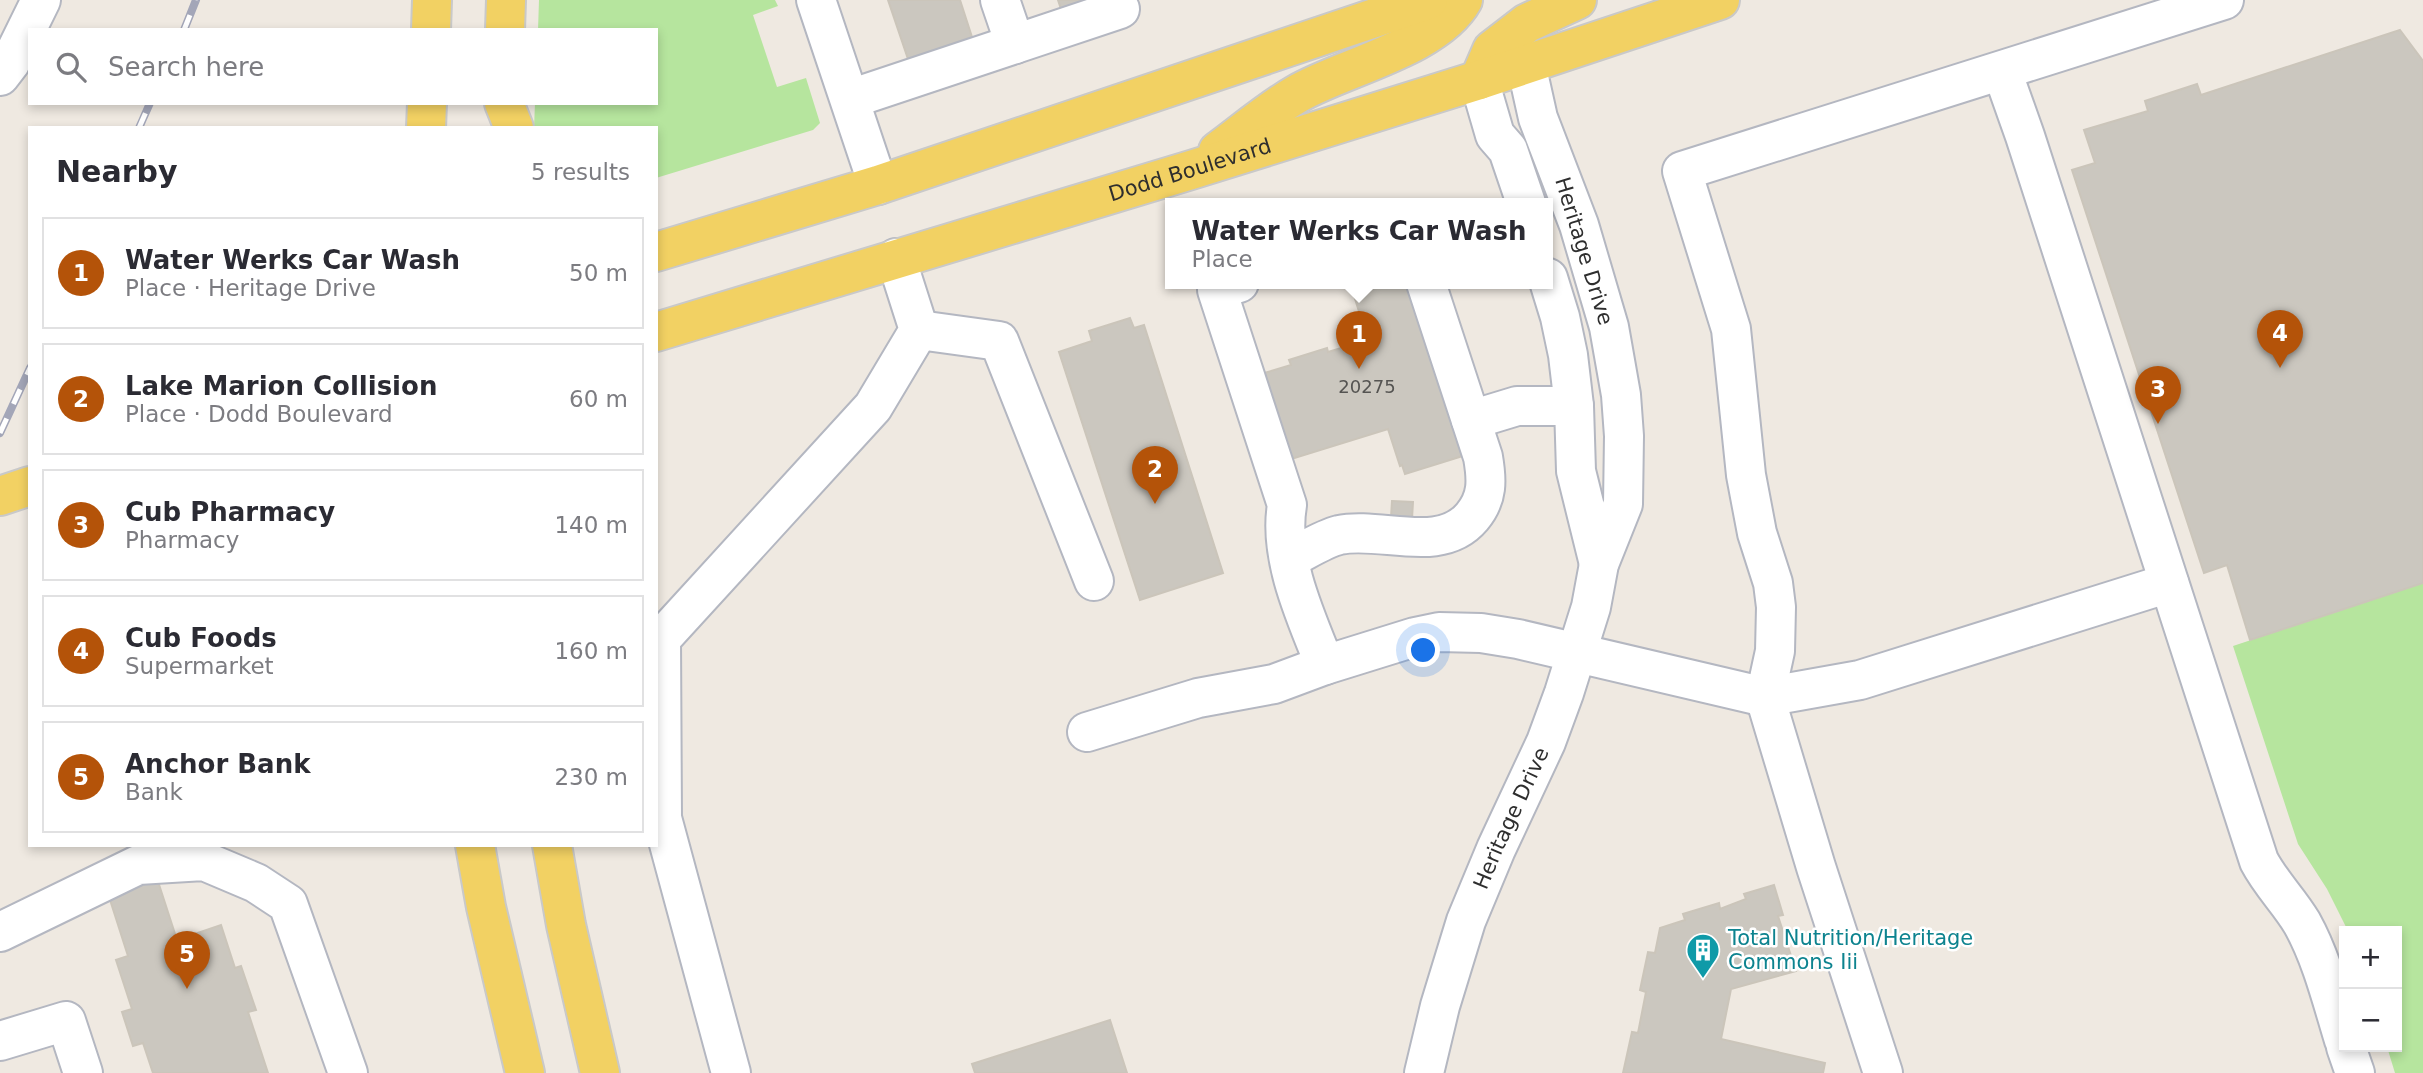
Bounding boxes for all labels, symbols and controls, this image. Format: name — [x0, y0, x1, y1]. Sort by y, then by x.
search box — [28, 28, 658, 105]
icon: search — [52, 48, 90, 86]
text: Search here — [108, 52, 264, 82]
street label: Dodd Boulevard — [1106, 134, 1274, 206]
text: Nearby — [56, 154, 178, 189]
text: 5 results — [531, 159, 630, 185]
street label: Heritage Drive — [1550, 174, 1618, 328]
popup — [1165, 198, 1553, 289]
text: Water Werks Car Wash — [1191, 216, 1527, 246]
text: Water Werks Car Wash — [125, 245, 460, 275]
text: Place — [1191, 246, 1253, 272]
text: 1 — [73, 260, 89, 286]
text: 50 m — [569, 260, 628, 286]
text: Place · Heritage Drive — [125, 275, 376, 301]
pin: 4 — [2257, 310, 2303, 368]
pin: 1 — [1336, 311, 1382, 369]
pin: 3 — [2135, 366, 2181, 424]
text: Lake Marion Collision — [125, 371, 437, 401]
house number: 20275 — [1338, 376, 1396, 397]
text: 2 — [73, 386, 89, 412]
text: 60 m — [569, 386, 628, 412]
text: Place · Dodd Boulevard — [125, 401, 393, 427]
pin: 2 — [1132, 446, 1178, 504]
text: Cub Pharmacy — [125, 497, 335, 527]
text: 3 — [73, 512, 89, 538]
text: 140 m — [554, 512, 628, 538]
text: Pharmacy — [125, 527, 239, 553]
text: Cub Foods — [125, 623, 277, 653]
your location — [1406, 633, 1440, 667]
text: 4 — [73, 638, 89, 664]
text: 160 m — [554, 638, 628, 664]
text: Supermarket — [125, 653, 274, 679]
street label: Heritage Drive — [1469, 743, 1554, 893]
text: Anchor Bank — [125, 749, 310, 779]
text: 5 — [73, 764, 89, 790]
text: 230 m — [554, 764, 628, 790]
text: Bank — [125, 779, 183, 805]
place label: Total Nutrition/Heritage Commons Iii — [1727, 926, 1973, 974]
map controls — [2339, 926, 2402, 1052]
button: + — [2339, 926, 2402, 989]
pin: 5 — [164, 931, 210, 989]
building icon: Total Nutrition/Heritage Commons Iii — [1684, 931, 1722, 980]
button: − — [2339, 989, 2402, 1052]

